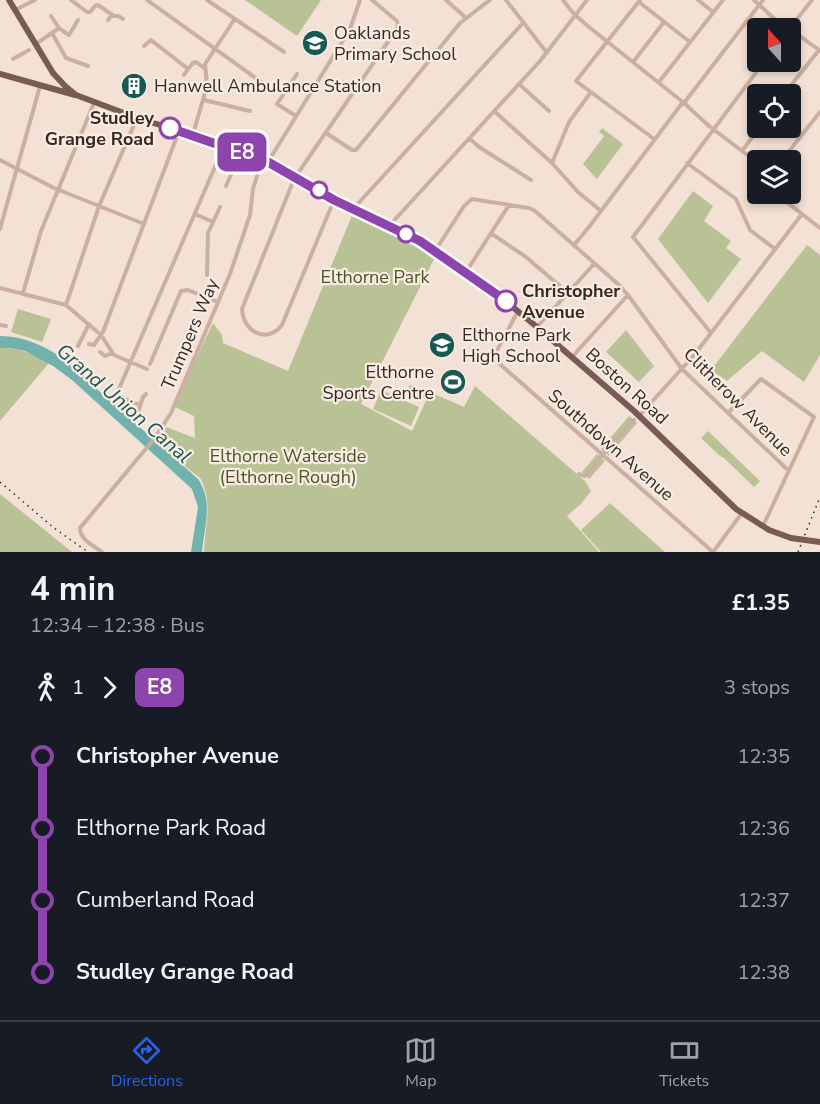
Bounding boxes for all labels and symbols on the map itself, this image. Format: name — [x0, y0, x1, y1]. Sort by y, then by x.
north arrow — [747, 18, 801, 72]
place label: Oaklands Primary School — [334, 21, 457, 66]
school or university icon: Oaklands Primary School — [300, 28, 330, 58]
building icon: Hanwell Ambulance Station — [119, 71, 149, 101]
place label: Hanwell Ambulance Station — [154, 74, 381, 98]
place label: Studley Grange Road — [45, 106, 155, 151]
marker: Studley Grange Road — [159, 117, 181, 139]
line badge: E8 — [215, 132, 269, 172]
unlabelled marker — [310, 181, 328, 199]
unlabelled marker — [397, 225, 415, 243]
park label: Elthorne Park — [320, 265, 431, 289]
street label: Trumpers Way — [156, 274, 225, 393]
place label: Christopher Avenue — [522, 279, 620, 324]
marker: Christopher Avenue — [495, 290, 517, 312]
place label: Elthorne Park High School — [462, 323, 572, 368]
school or university icon: Elthorne Park High School — [427, 330, 457, 360]
water label: Grand Union Canal — [51, 337, 197, 469]
street label: Boston Road — [580, 342, 674, 430]
street label: Clitherow Avenue — [678, 342, 798, 462]
place label: Elthorne Sports Centre — [322, 360, 434, 405]
sports icon: Elthorne Sports Centre — [438, 367, 468, 397]
street label: Southdown Avenue — [543, 384, 679, 506]
park label: Elthorne Waterside (Elthorne Rough) — [210, 444, 366, 489]

